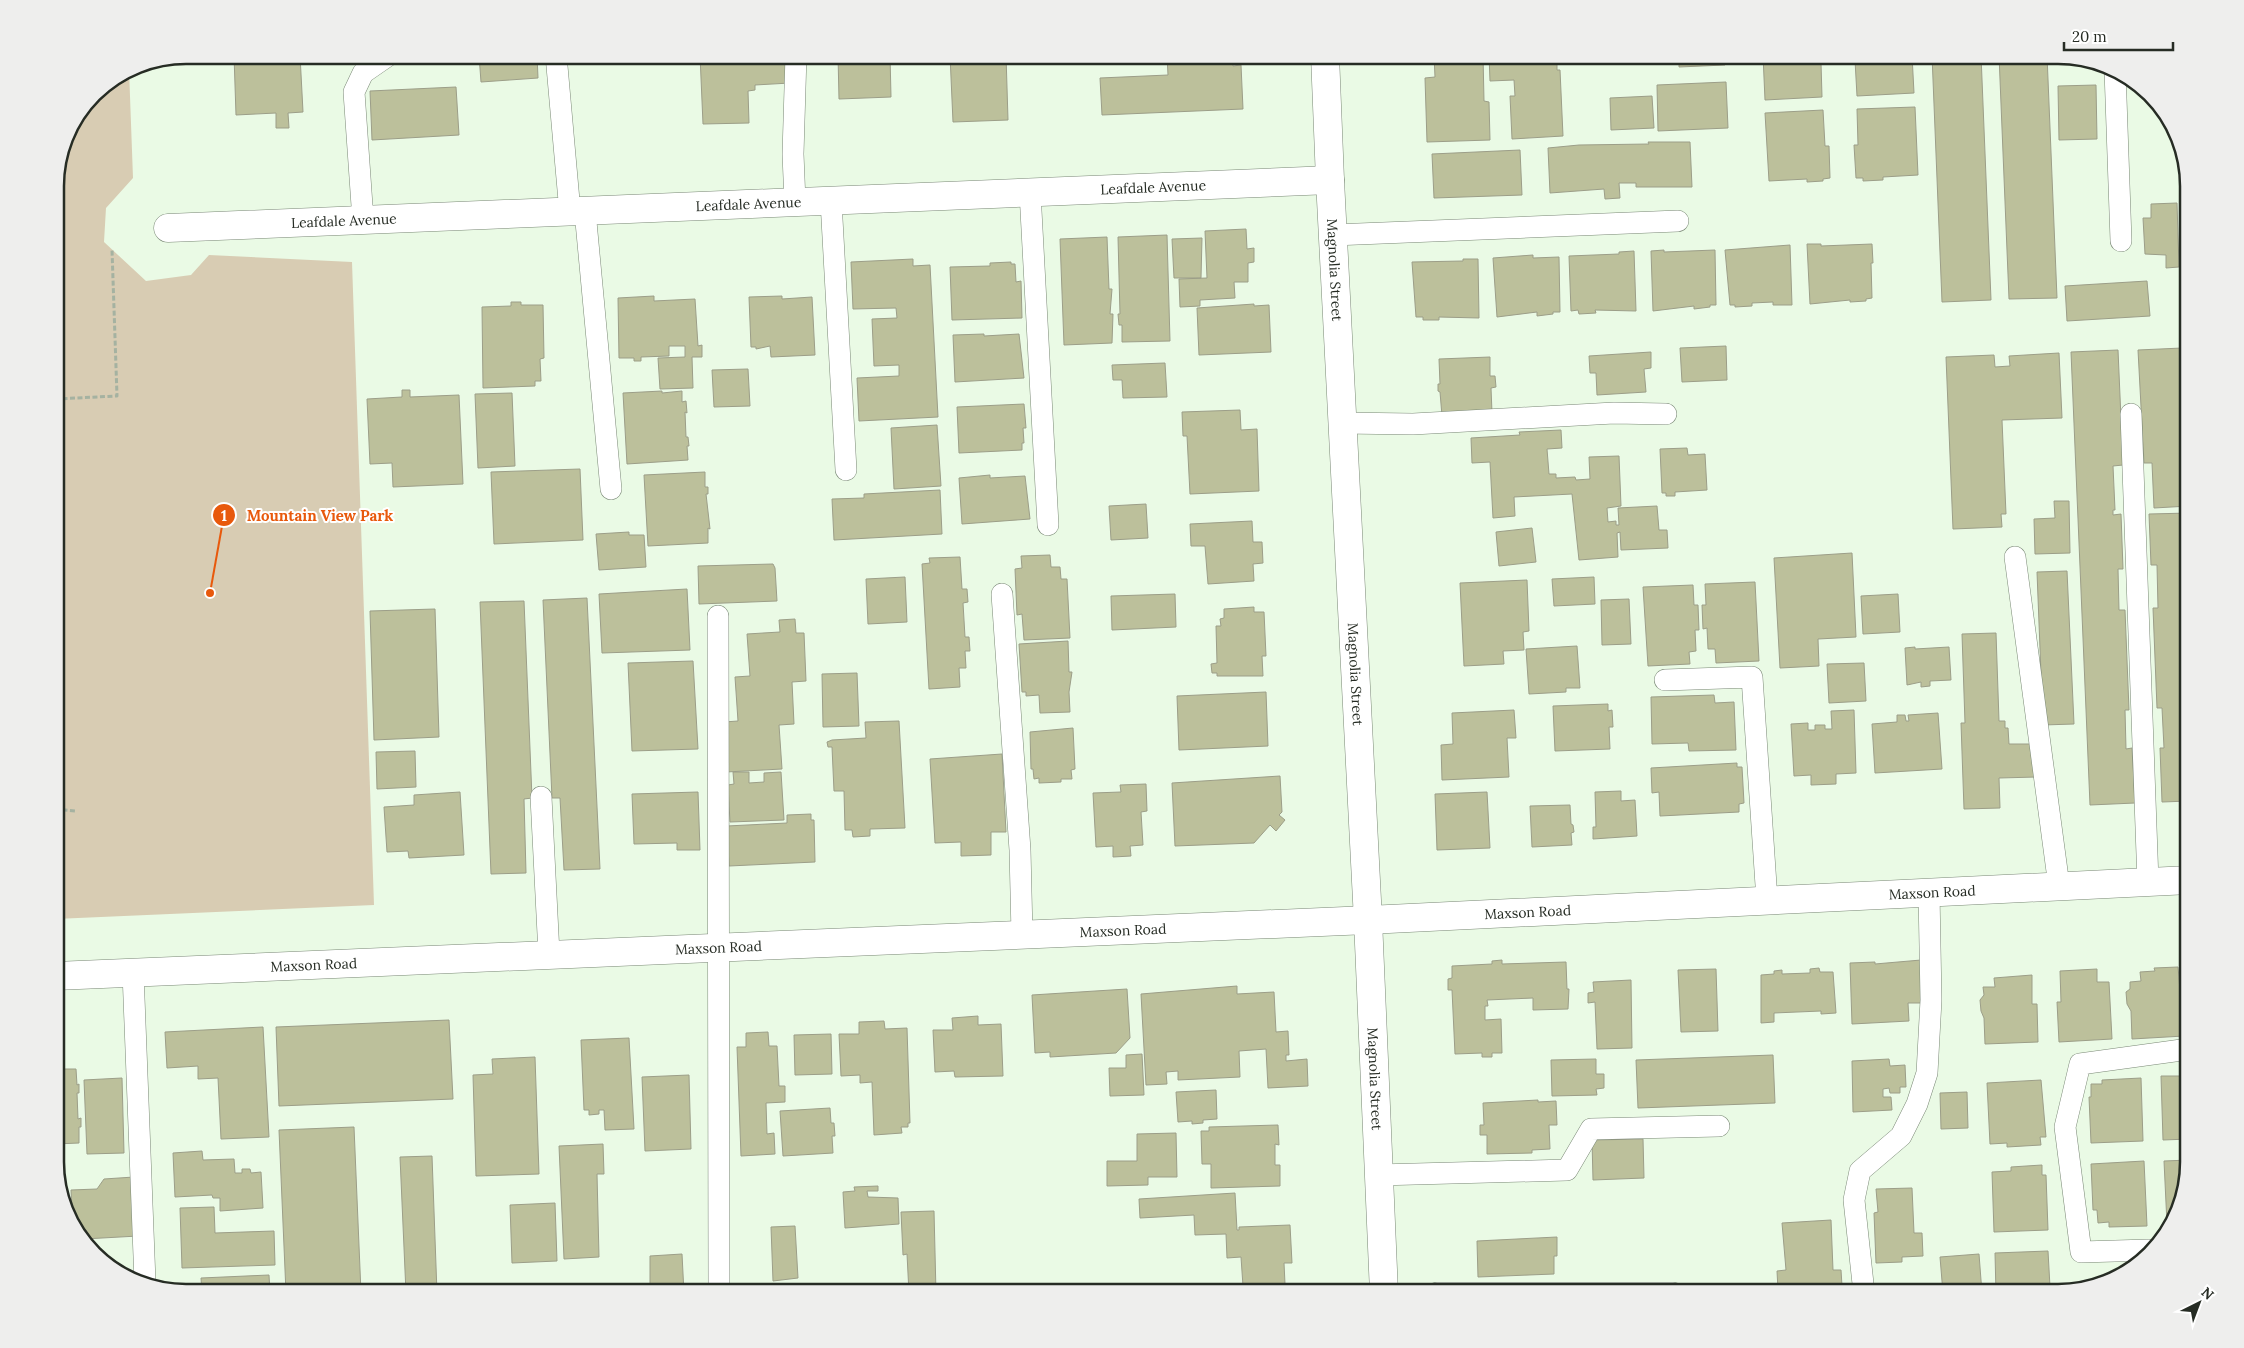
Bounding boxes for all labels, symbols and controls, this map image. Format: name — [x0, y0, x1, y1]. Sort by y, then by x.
scale bar — [2064, 20, 2173, 52]
text: 20 m — [2072, 27, 2107, 46]
street label: Leafdale Avenue — [1100, 176, 1207, 198]
street label: Leafdale Avenue — [695, 193, 802, 215]
street label: Leafdale Avenue — [291, 210, 397, 232]
street label: Magnolia Street — [1323, 218, 1346, 322]
callout: Mountain View Park — [211, 500, 403, 530]
text: 1 — [221, 506, 227, 525]
text: Mountain View Park — [247, 506, 393, 525]
street label: Magnolia Street — [1344, 622, 1367, 727]
street label: Maxson Road — [1888, 881, 1976, 904]
street label: Maxson Road — [1484, 901, 1571, 923]
street label: Maxson Road — [1079, 920, 1167, 941]
street label: Maxson Road — [675, 937, 762, 959]
street label: Maxson Road — [270, 954, 358, 976]
street label: Magnolia Street — [1364, 1027, 1386, 1131]
north arrow — [2174, 1278, 2224, 1328]
text: N — [2198, 1283, 2218, 1304]

